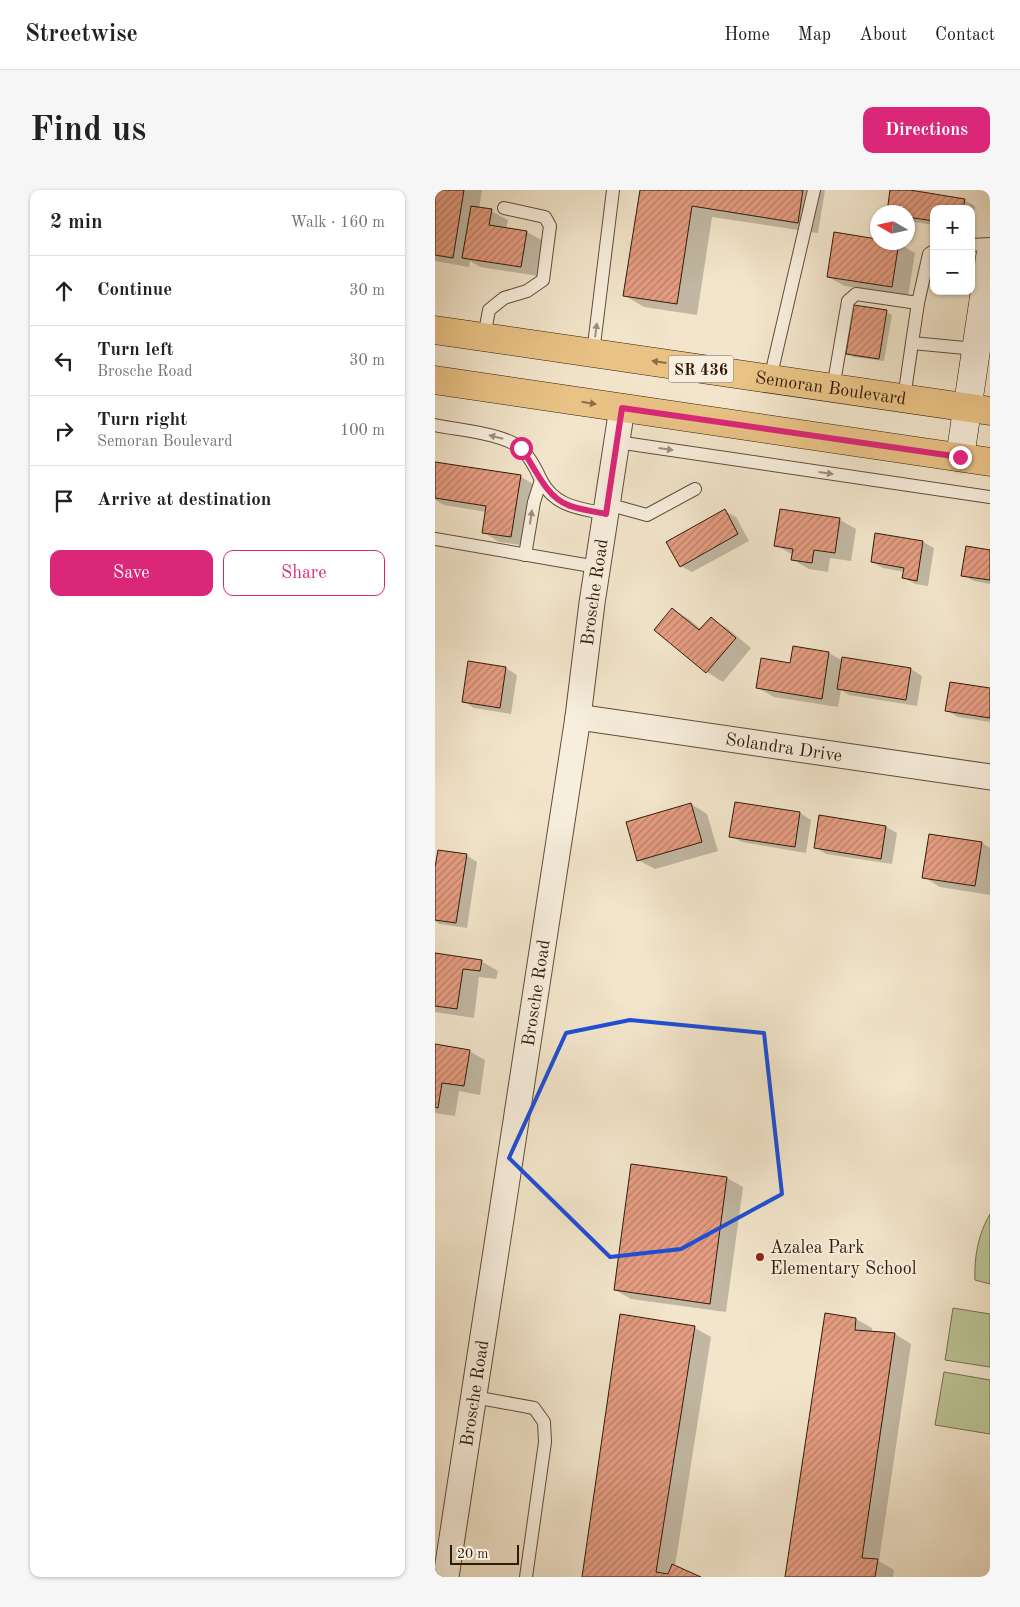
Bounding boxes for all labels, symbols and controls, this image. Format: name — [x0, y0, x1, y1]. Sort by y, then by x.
text: Streetwise — [25, 23, 138, 47]
text: Home — [724, 26, 770, 44]
text: Map — [798, 26, 831, 44]
text: About — [859, 26, 907, 44]
text: Contact — [935, 26, 995, 44]
button: Directions — [863, 107, 990, 153]
text: Find us — [30, 113, 146, 148]
north arrow — [870, 205, 915, 250]
map controls — [930, 205, 975, 295]
button: + — [930, 205, 975, 250]
text: 2 min — [50, 212, 103, 233]
text: Walk · 160 m — [290, 215, 385, 231]
button: − — [930, 250, 975, 295]
icon: ahead — [50, 277, 78, 305]
text: Continue — [97, 281, 172, 300]
text: 30 m — [349, 283, 385, 299]
one-way arrow — [592, 322, 600, 338]
text: Turn left — [97, 341, 174, 360]
icon: left — [50, 347, 78, 375]
text: 30 m — [349, 353, 385, 369]
road number: SR 436 — [669, 355, 733, 382]
one-way arrow — [650, 358, 666, 366]
text: Brosche Road — [97, 364, 193, 380]
street label: Semoran Boulevard — [754, 369, 907, 409]
one-way arrow — [582, 399, 598, 407]
text: Turn right — [97, 411, 187, 430]
icon: right — [50, 417, 78, 445]
text: 100 m — [340, 423, 385, 439]
one-way arrow — [488, 433, 503, 441]
text: Semoran Boulevard — [97, 434, 233, 450]
route start — [510, 437, 533, 460]
one-way arrow — [658, 446, 674, 454]
route end — [949, 446, 972, 469]
one-way arrow — [819, 469, 835, 477]
icon: arrive — [50, 487, 78, 515]
text: Arrive at destination — [97, 491, 271, 510]
one-way arrow — [528, 509, 536, 525]
street label: Brosche Road — [579, 538, 612, 647]
button: Save — [50, 550, 213, 596]
button: Share — [223, 550, 385, 596]
street label: Solandra Drive — [724, 731, 843, 765]
street label: Brosche Road — [520, 938, 554, 1048]
place label: Azalea Park Elementary School — [770, 1239, 917, 1278]
marker: Azalea Park Elementary School — [754, 1251, 766, 1263]
street label: Brosche Road — [458, 1339, 492, 1448]
scale bar — [450, 1542, 519, 1565]
text: 20 m — [457, 1547, 488, 1561]

